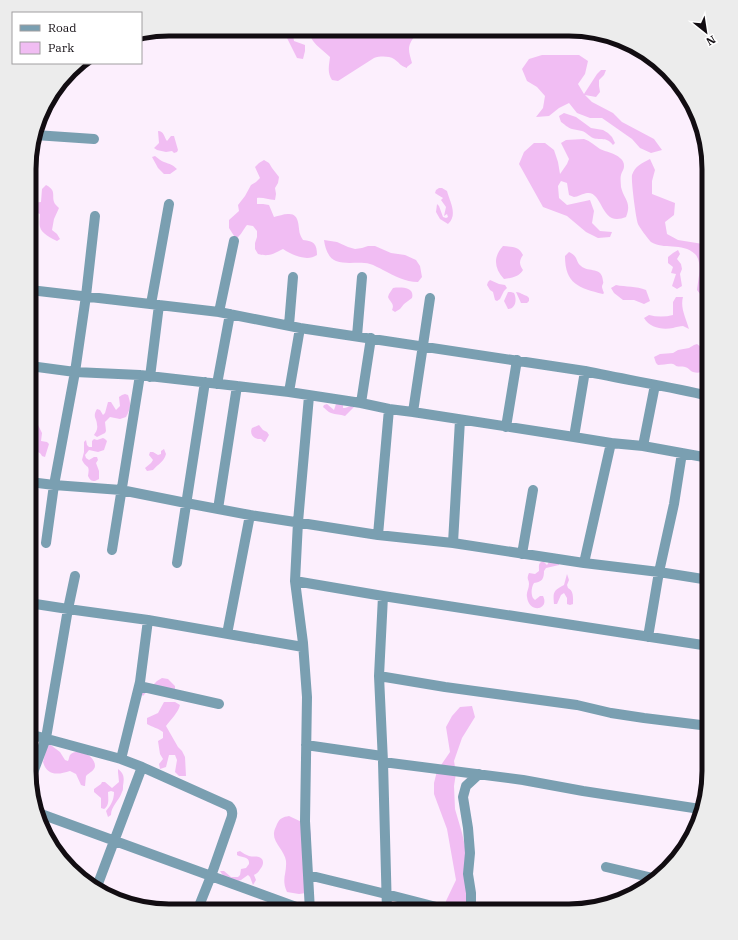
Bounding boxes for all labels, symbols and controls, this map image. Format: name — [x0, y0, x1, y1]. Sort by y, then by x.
legend — [12, 12, 142, 64]
north arrow — [686, 12, 726, 52]
text: Road — [48, 20, 77, 35]
text: N — [703, 32, 718, 49]
text: Park — [48, 40, 74, 55]

